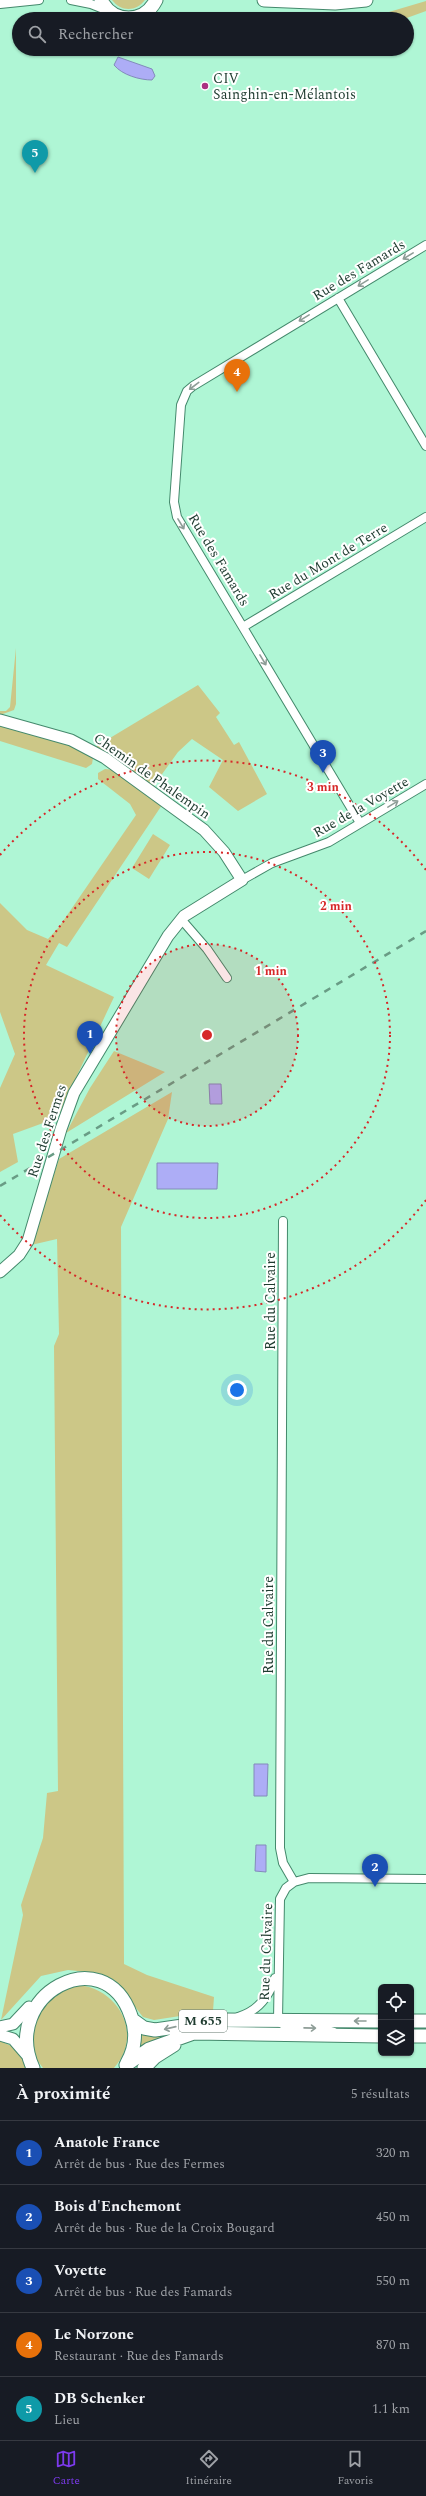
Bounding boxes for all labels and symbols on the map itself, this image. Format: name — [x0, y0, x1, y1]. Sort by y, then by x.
place label: CIV Sainghin-en-Mélantois — [213, 68, 356, 105]
marker: CIV Sainghin-en-Mélantois — [200, 81, 210, 91]
pin: 5 — [22, 140, 48, 173]
street label: Rue des Famards — [309, 234, 409, 306]
one-way arrow — [403, 252, 414, 260]
one-way arrow — [357, 279, 369, 287]
one-way arrow — [298, 315, 310, 323]
pin: 4 — [224, 359, 250, 392]
one-way arrow — [188, 382, 199, 390]
street label: Rue des Famards — [183, 510, 255, 610]
street label: Rue du Mont de Terre — [264, 517, 392, 605]
one-way arrow — [178, 518, 186, 530]
one-way arrow — [260, 654, 268, 666]
street label: Chemin de Phalempin — [89, 728, 215, 824]
pin: 3 — [310, 740, 336, 773]
street label: Rue de la Voyette — [309, 771, 413, 843]
text: 3 min — [307, 778, 340, 797]
one-way arrow — [387, 799, 399, 807]
text: 2 min — [320, 897, 353, 916]
text: 1 min — [255, 962, 288, 981]
pin: 1 — [77, 1021, 103, 1054]
centre of rings — [200, 1028, 214, 1042]
street label: Rue des Fermes — [22, 1082, 72, 1180]
street label: Rue du Calvaire — [260, 1252, 281, 1350]
your location — [227, 1380, 247, 1400]
street label: Rue du Calvaire — [258, 1576, 279, 1674]
pin: 2 — [362, 1854, 388, 1887]
street label: Rue du Calvaire — [254, 1902, 278, 2001]
road number: M 655 — [179, 2010, 227, 2032]
one-way arrow — [354, 2017, 367, 2024]
one-way arrow — [303, 2024, 316, 2032]
one-way arrow — [163, 2025, 176, 2033]

